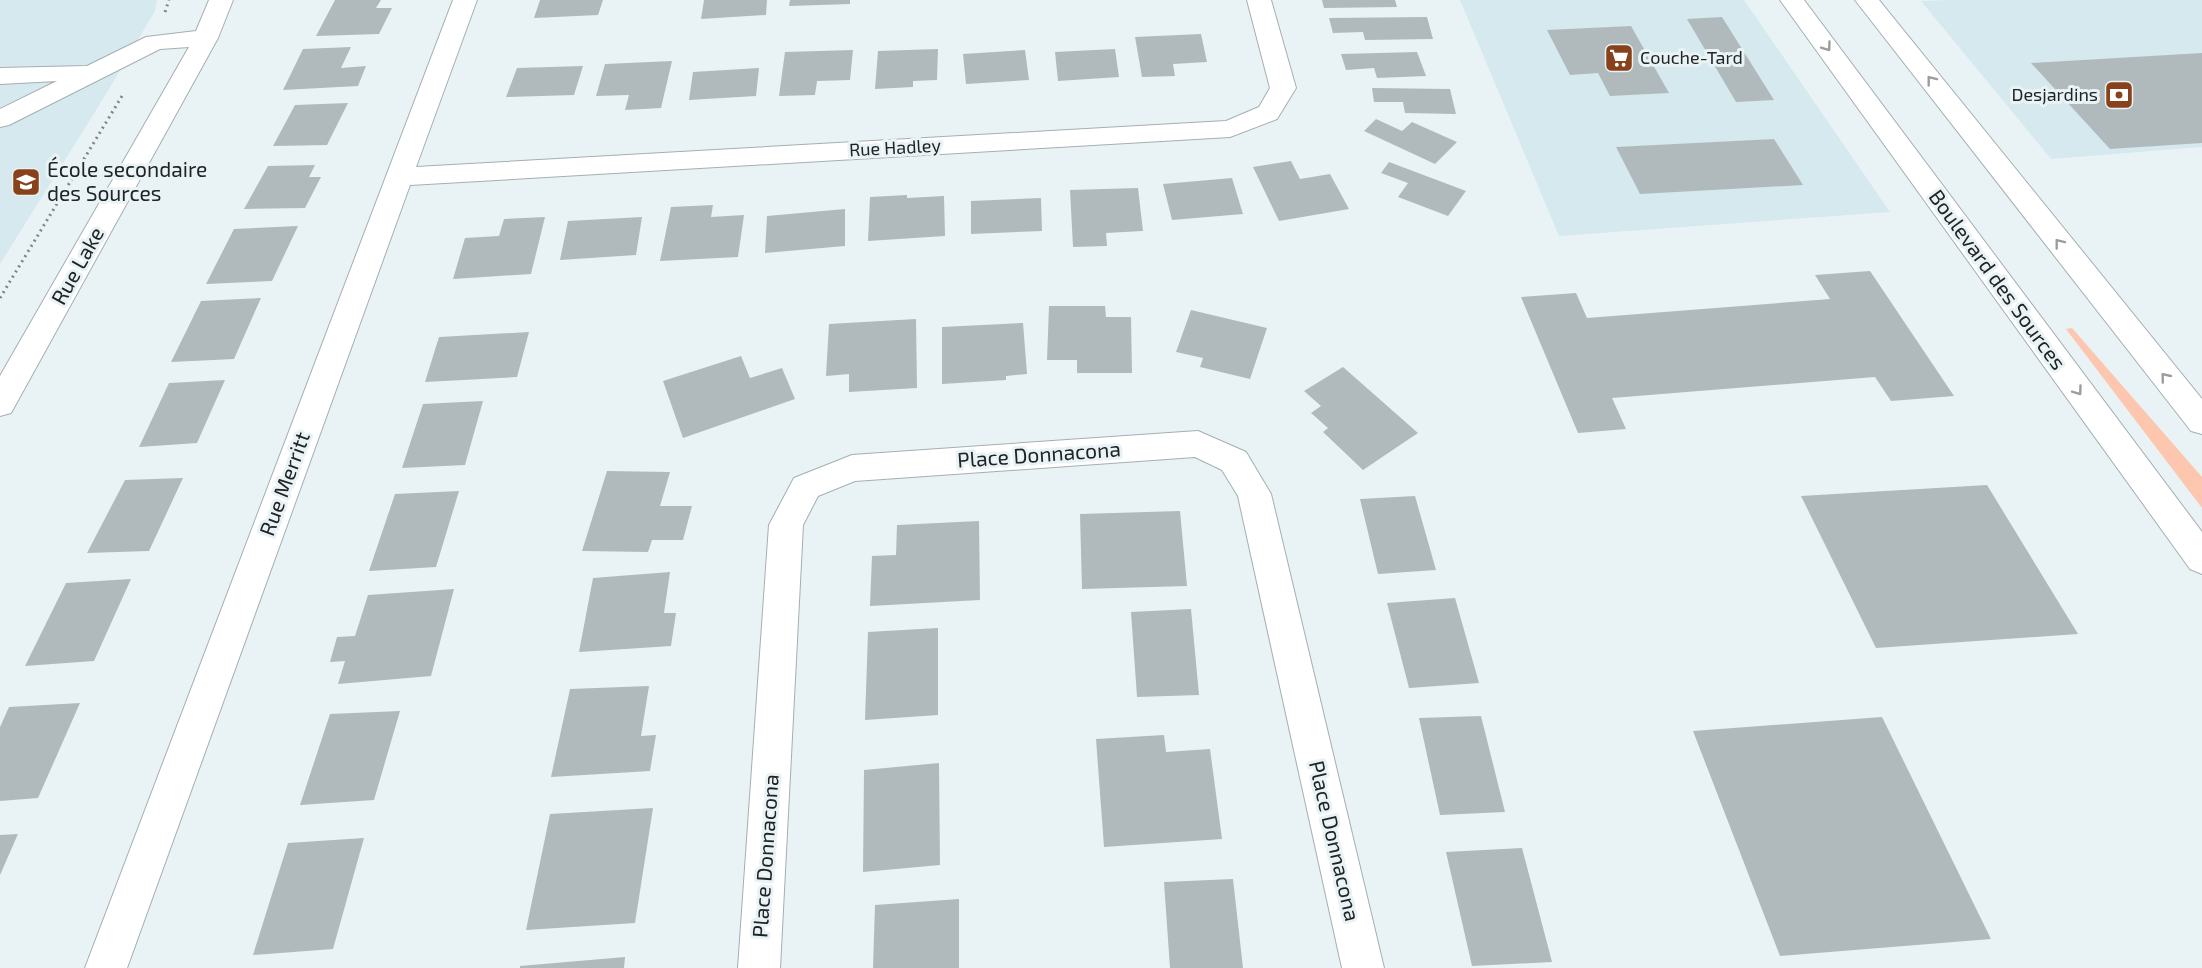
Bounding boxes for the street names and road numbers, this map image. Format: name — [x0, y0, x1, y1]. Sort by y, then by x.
street label: Rue Hadley — [849, 134, 942, 160]
street label: Boulevard des Sources — [1925, 184, 2072, 374]
street label: Rue Lake — [45, 222, 108, 308]
street label: Rue Merritt — [253, 428, 314, 539]
street label: Place Donnacona — [956, 435, 1121, 472]
street label: Place Donnacona — [1305, 758, 1366, 923]
street label: Place Donnacona — [746, 773, 783, 938]

